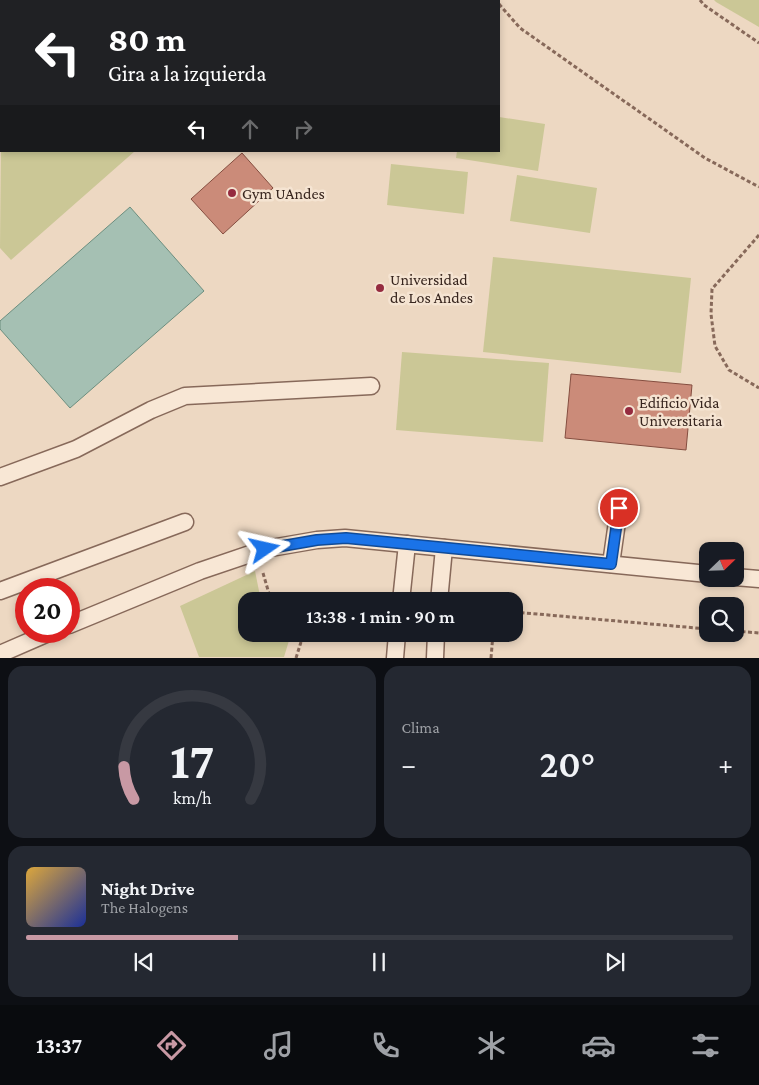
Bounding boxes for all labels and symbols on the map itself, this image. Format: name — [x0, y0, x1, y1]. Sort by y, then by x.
place label: Gym UAndes — [242, 185, 325, 203]
marker: Gym UAndes — [226, 187, 238, 199]
place label: Universidad de Los Andes — [390, 271, 473, 306]
marker: Universidad de Los Andes — [374, 282, 386, 294]
place label: Edificio Vida Universitaria — [639, 394, 723, 429]
marker: Edificio Vida Universitaria — [623, 405, 635, 417]
pin — [598, 487, 640, 529]
position arrow — [238, 522, 290, 574]
north arrow — [699, 542, 744, 588]
speed limit sign: 20 — [15, 578, 80, 643]

